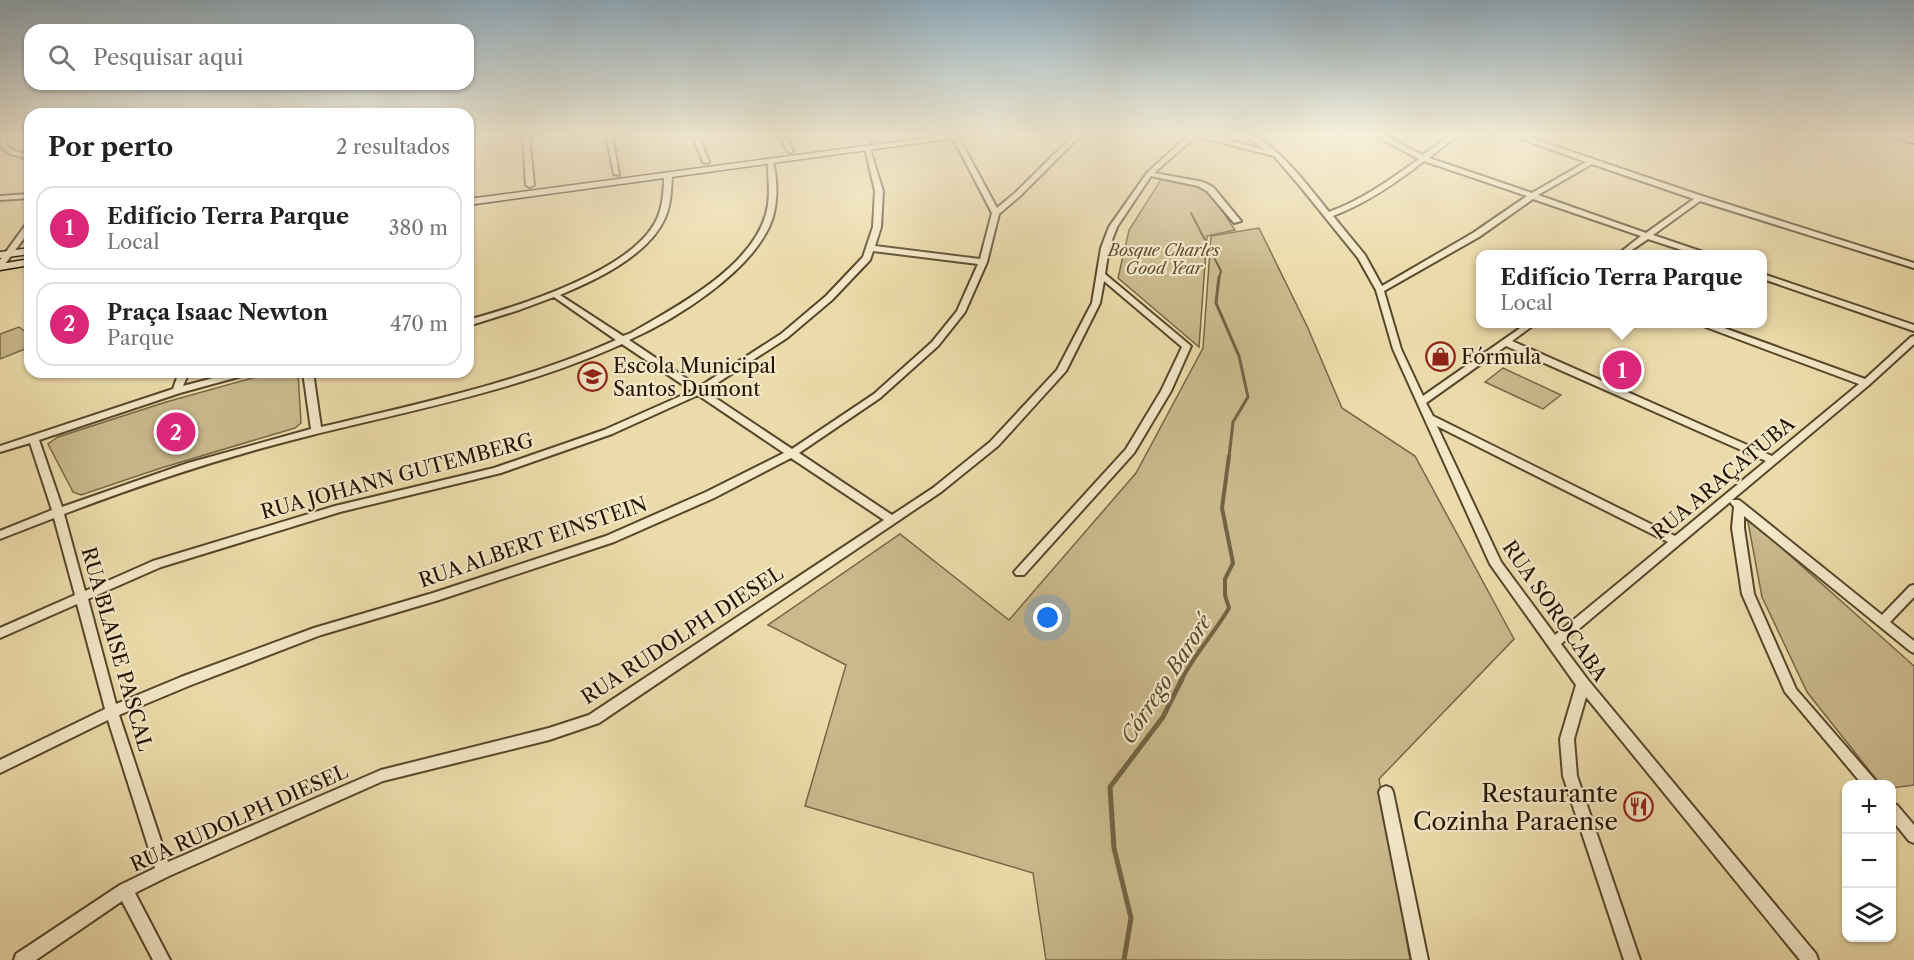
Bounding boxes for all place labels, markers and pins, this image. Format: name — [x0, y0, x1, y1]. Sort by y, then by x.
shop icon: Fórmula — [1424, 341, 1456, 373]
place label: Fórmula — [1461, 345, 1542, 369]
pin: 1 — [1602, 348, 1642, 392]
place label: Escola Municipal Santos Dumont — [613, 354, 776, 401]
school or university icon: Escola Municipal Santos Dumont — [576, 361, 608, 393]
pin: 2 — [156, 410, 195, 454]
place label: Restaurante Cozinha Paraense — [1413, 779, 1618, 836]
restaurant icon: Restaurante Cozinha Paraense — [1623, 791, 1655, 823]

